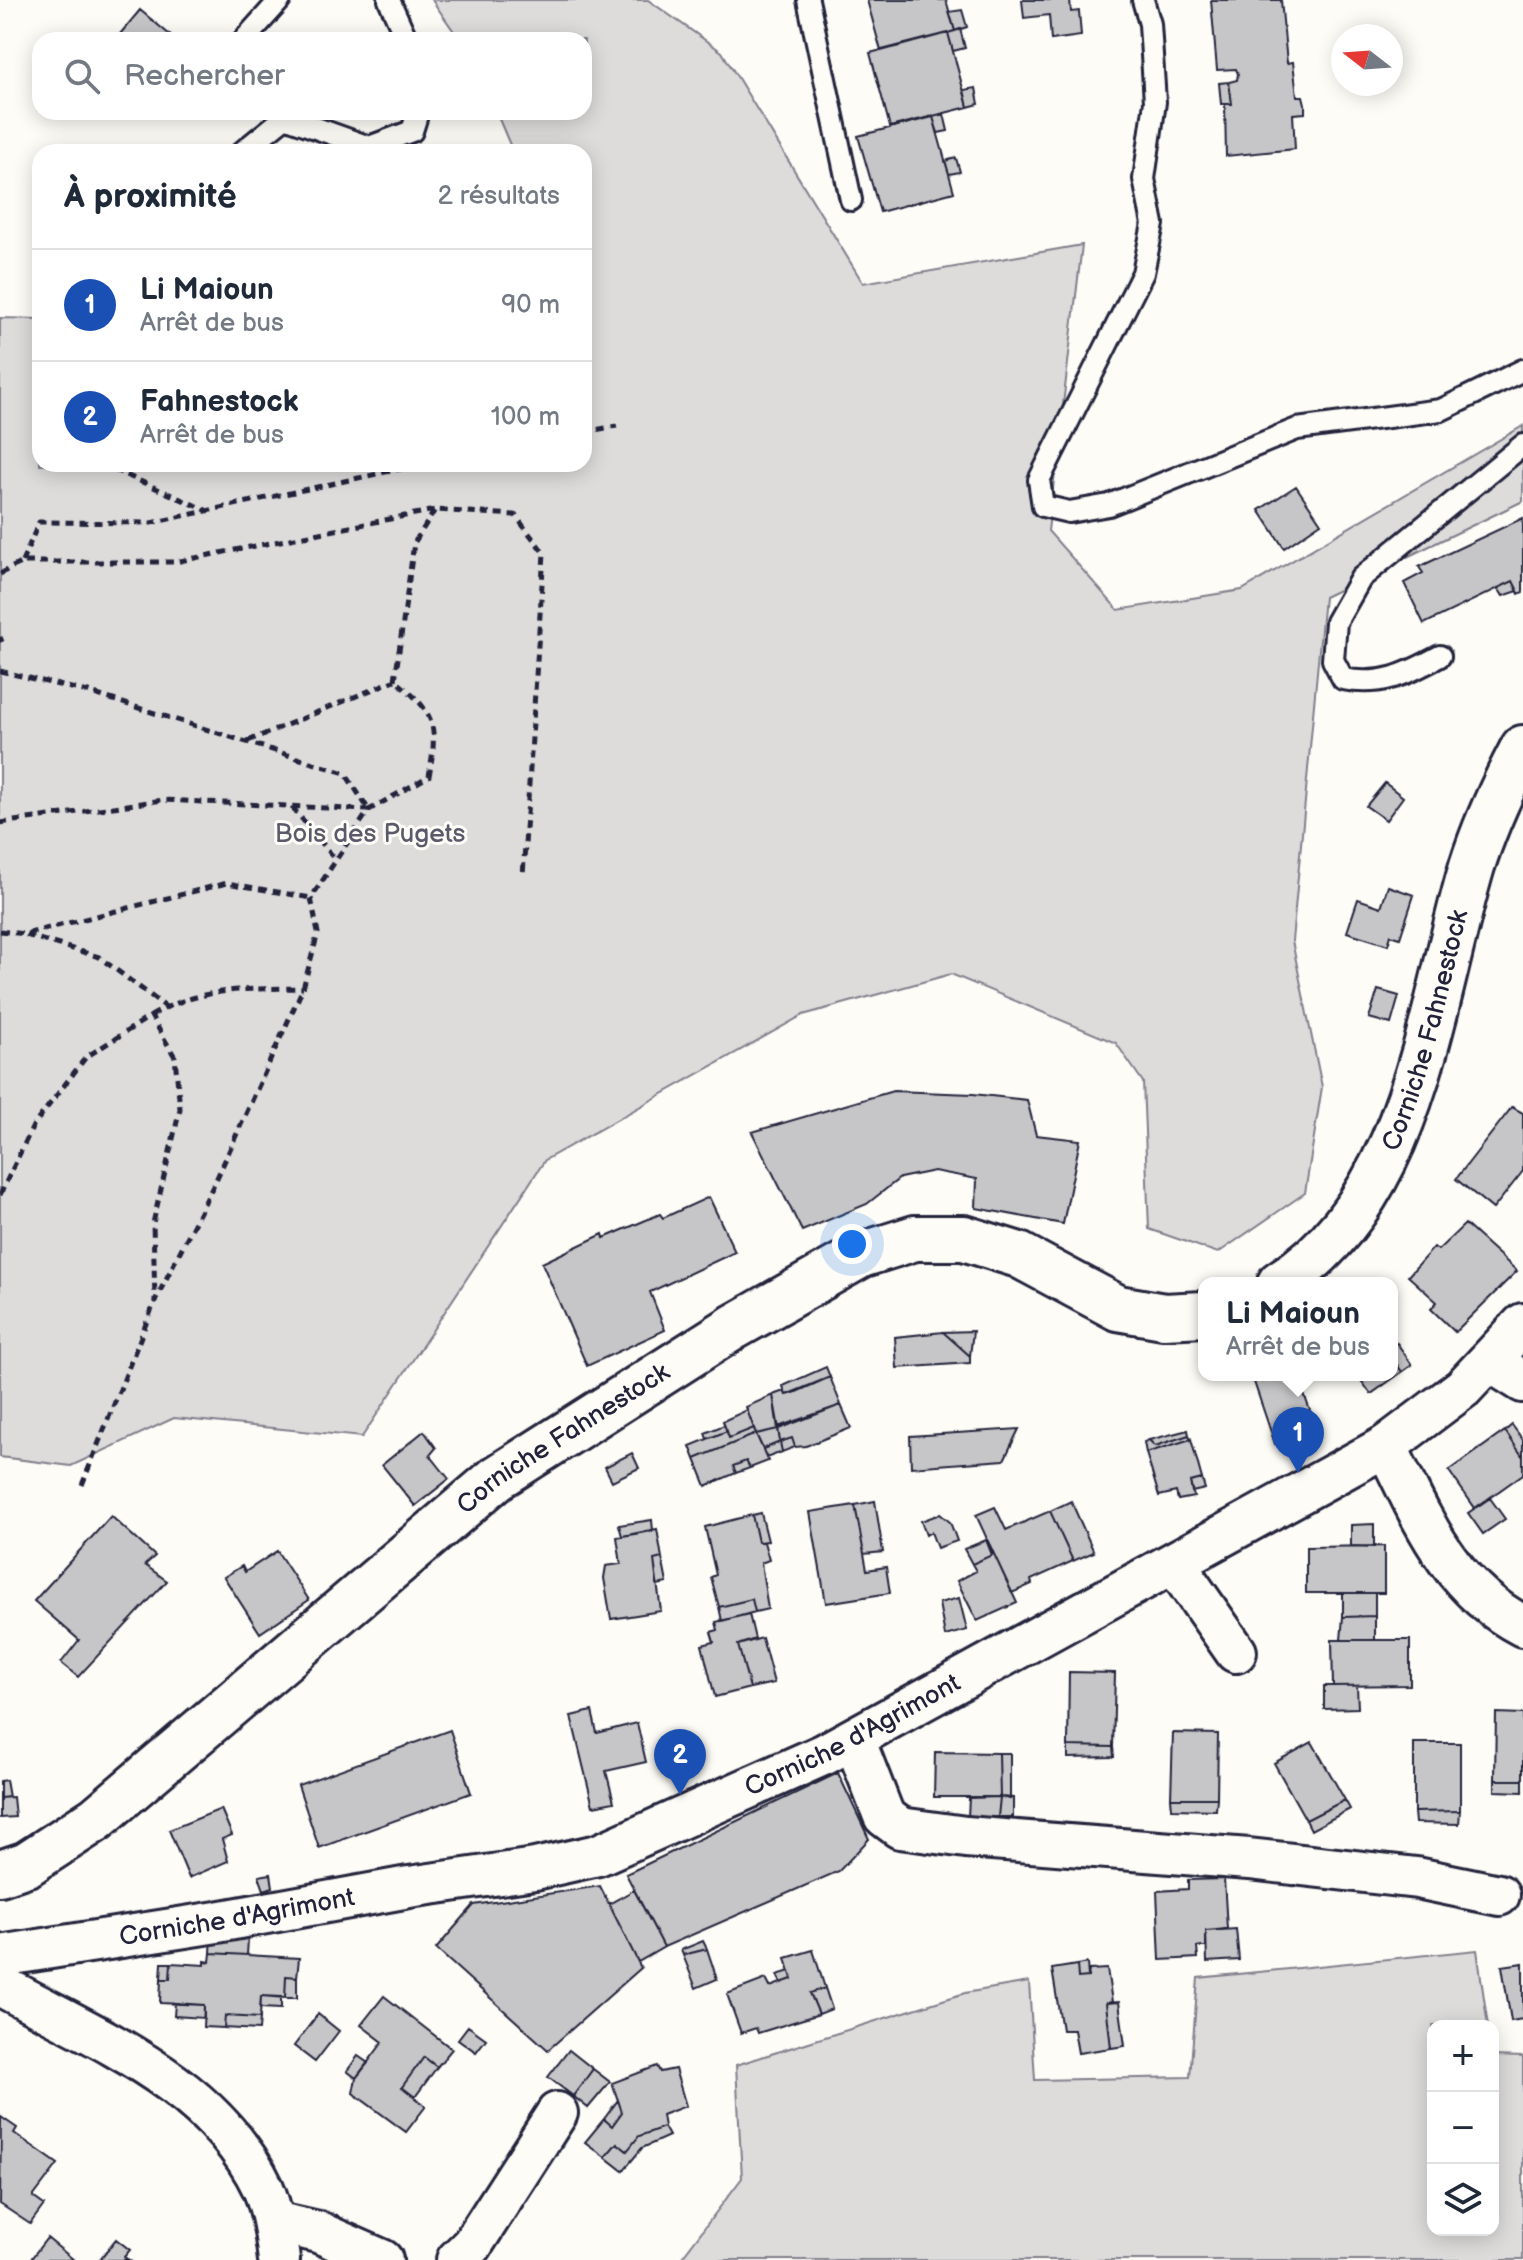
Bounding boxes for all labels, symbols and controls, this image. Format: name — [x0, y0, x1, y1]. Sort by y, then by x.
north arrow — [1331, 24, 1403, 96]
search box — [32, 32, 592, 120]
icon: search — [60, 54, 104, 98]
text: Rechercher — [124, 58, 285, 94]
text: À proximité — [64, 176, 237, 217]
text: 2 résultats — [437, 181, 560, 212]
text: Li Maioun — [140, 272, 274, 308]
text: 1 — [85, 290, 95, 321]
text: 90 m — [501, 290, 560, 321]
text: Arrêt de bus — [140, 308, 284, 339]
text: Fahnestock — [140, 384, 298, 420]
text: 2 — [82, 402, 98, 433]
text: 100 m — [491, 402, 560, 433]
text: Arrêt de bus — [140, 420, 284, 451]
park label: Bois des Pugets — [275, 819, 465, 850]
street label: Corniche Fahnestock — [1375, 906, 1475, 1156]
your location — [832, 1224, 872, 1264]
popup — [1198, 1277, 1398, 1381]
text: Li Maioun — [1226, 1296, 1360, 1332]
text: Arrêt de bus — [1226, 1332, 1370, 1363]
street label: Corniche Fahnestock — [450, 1357, 676, 1521]
pin: 1 — [1272, 1407, 1324, 1473]
street label: Corniche d'Agrimont — [740, 1667, 966, 1803]
pin: 2 — [654, 1729, 706, 1795]
street label: Corniche d'Agrimont — [117, 1882, 357, 1953]
map controls — [1427, 2020, 1499, 2236]
button: + — [1427, 2020, 1499, 2092]
button: − — [1427, 2092, 1499, 2164]
button: layers — [1427, 2164, 1499, 2236]

